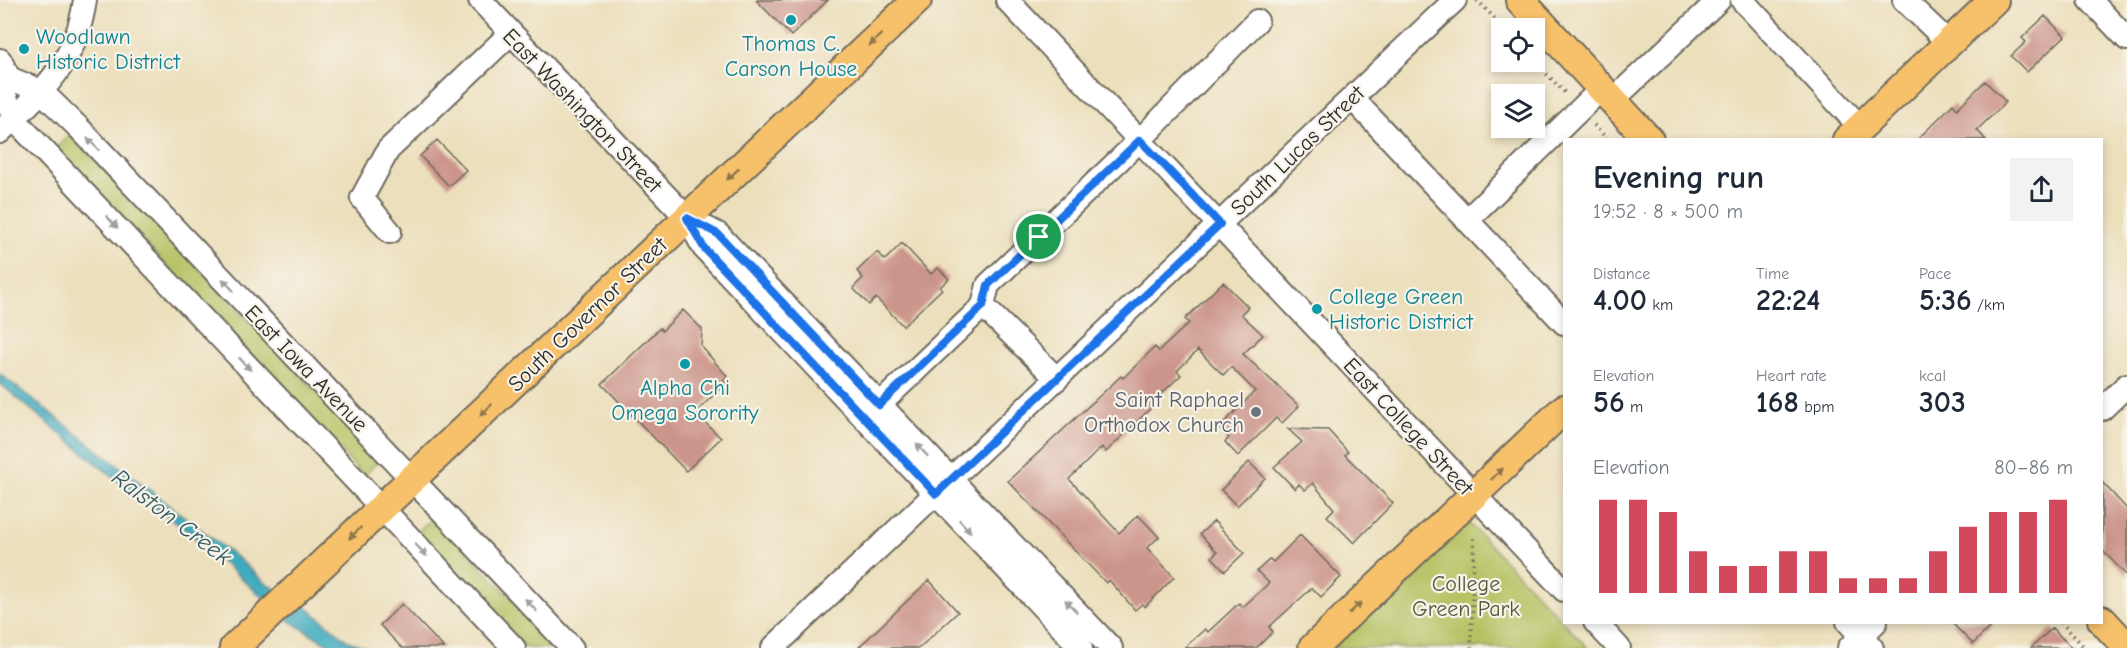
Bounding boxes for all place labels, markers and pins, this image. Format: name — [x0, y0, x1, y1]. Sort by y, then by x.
marker: Thomas C. Carson House — [784, 13, 798, 27]
place label: Woodlawn Historic District — [36, 24, 181, 75]
place label: Thomas C. Carson House — [725, 31, 857, 82]
marker: Woodlawn Historic District — [17, 42, 31, 56]
pin — [1013, 211, 1064, 262]
place label: College Green Historic District — [1329, 284, 1474, 335]
marker: College Green Historic District — [1310, 302, 1324, 316]
marker: Alpha Chi Omega Sorority — [678, 357, 692, 371]
place label: Alpha Chi Omega Sorority — [611, 375, 759, 426]
place label: Saint Raphael Orthodox Church — [1084, 387, 1244, 438]
marker: Saint Raphael Orthodox Church — [1249, 405, 1263, 419]

